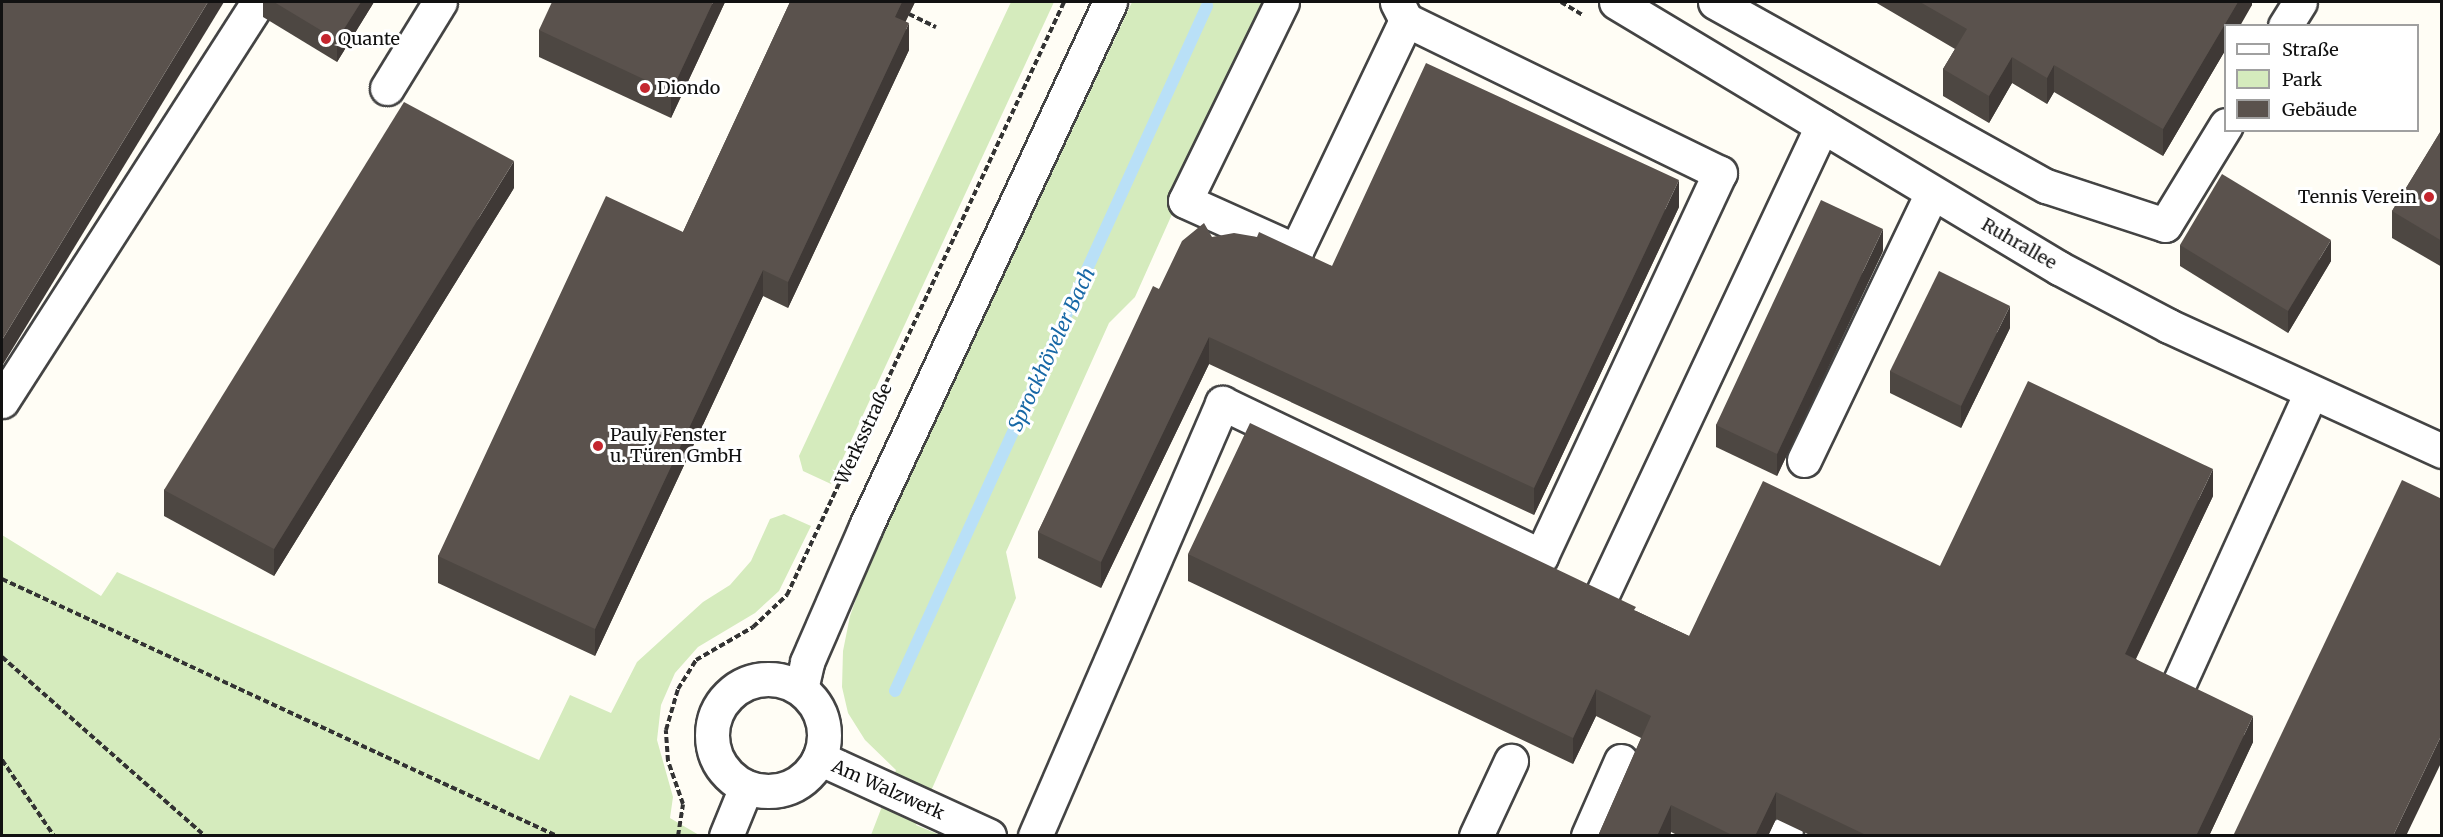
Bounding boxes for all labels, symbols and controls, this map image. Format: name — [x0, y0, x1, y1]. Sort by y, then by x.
legend — [2224, 24, 2419, 132]
place label: Quante — [338, 28, 400, 50]
marker: Quante — [319, 32, 333, 46]
text: Straße — [2282, 38, 2339, 61]
text: Park — [2282, 68, 2322, 91]
place label: Diondo — [657, 77, 720, 99]
marker: Diondo — [638, 81, 652, 95]
text: Gebäude — [2282, 98, 2357, 121]
place label: Tennis Verein — [2298, 186, 2417, 208]
marker: Tennis Verein — [2422, 190, 2436, 204]
street label: Ruhrallee — [1978, 214, 2060, 274]
water label: Sprockhöveler Bach — [1003, 263, 1099, 435]
street label: Werksstraße — [831, 380, 897, 488]
place label: Pauly Fenster u. Türen GmbH — [610, 425, 742, 468]
marker: Pauly Fenster u. Türen GmbH — [591, 439, 605, 453]
street label: Am Walzwerk — [828, 756, 948, 824]

